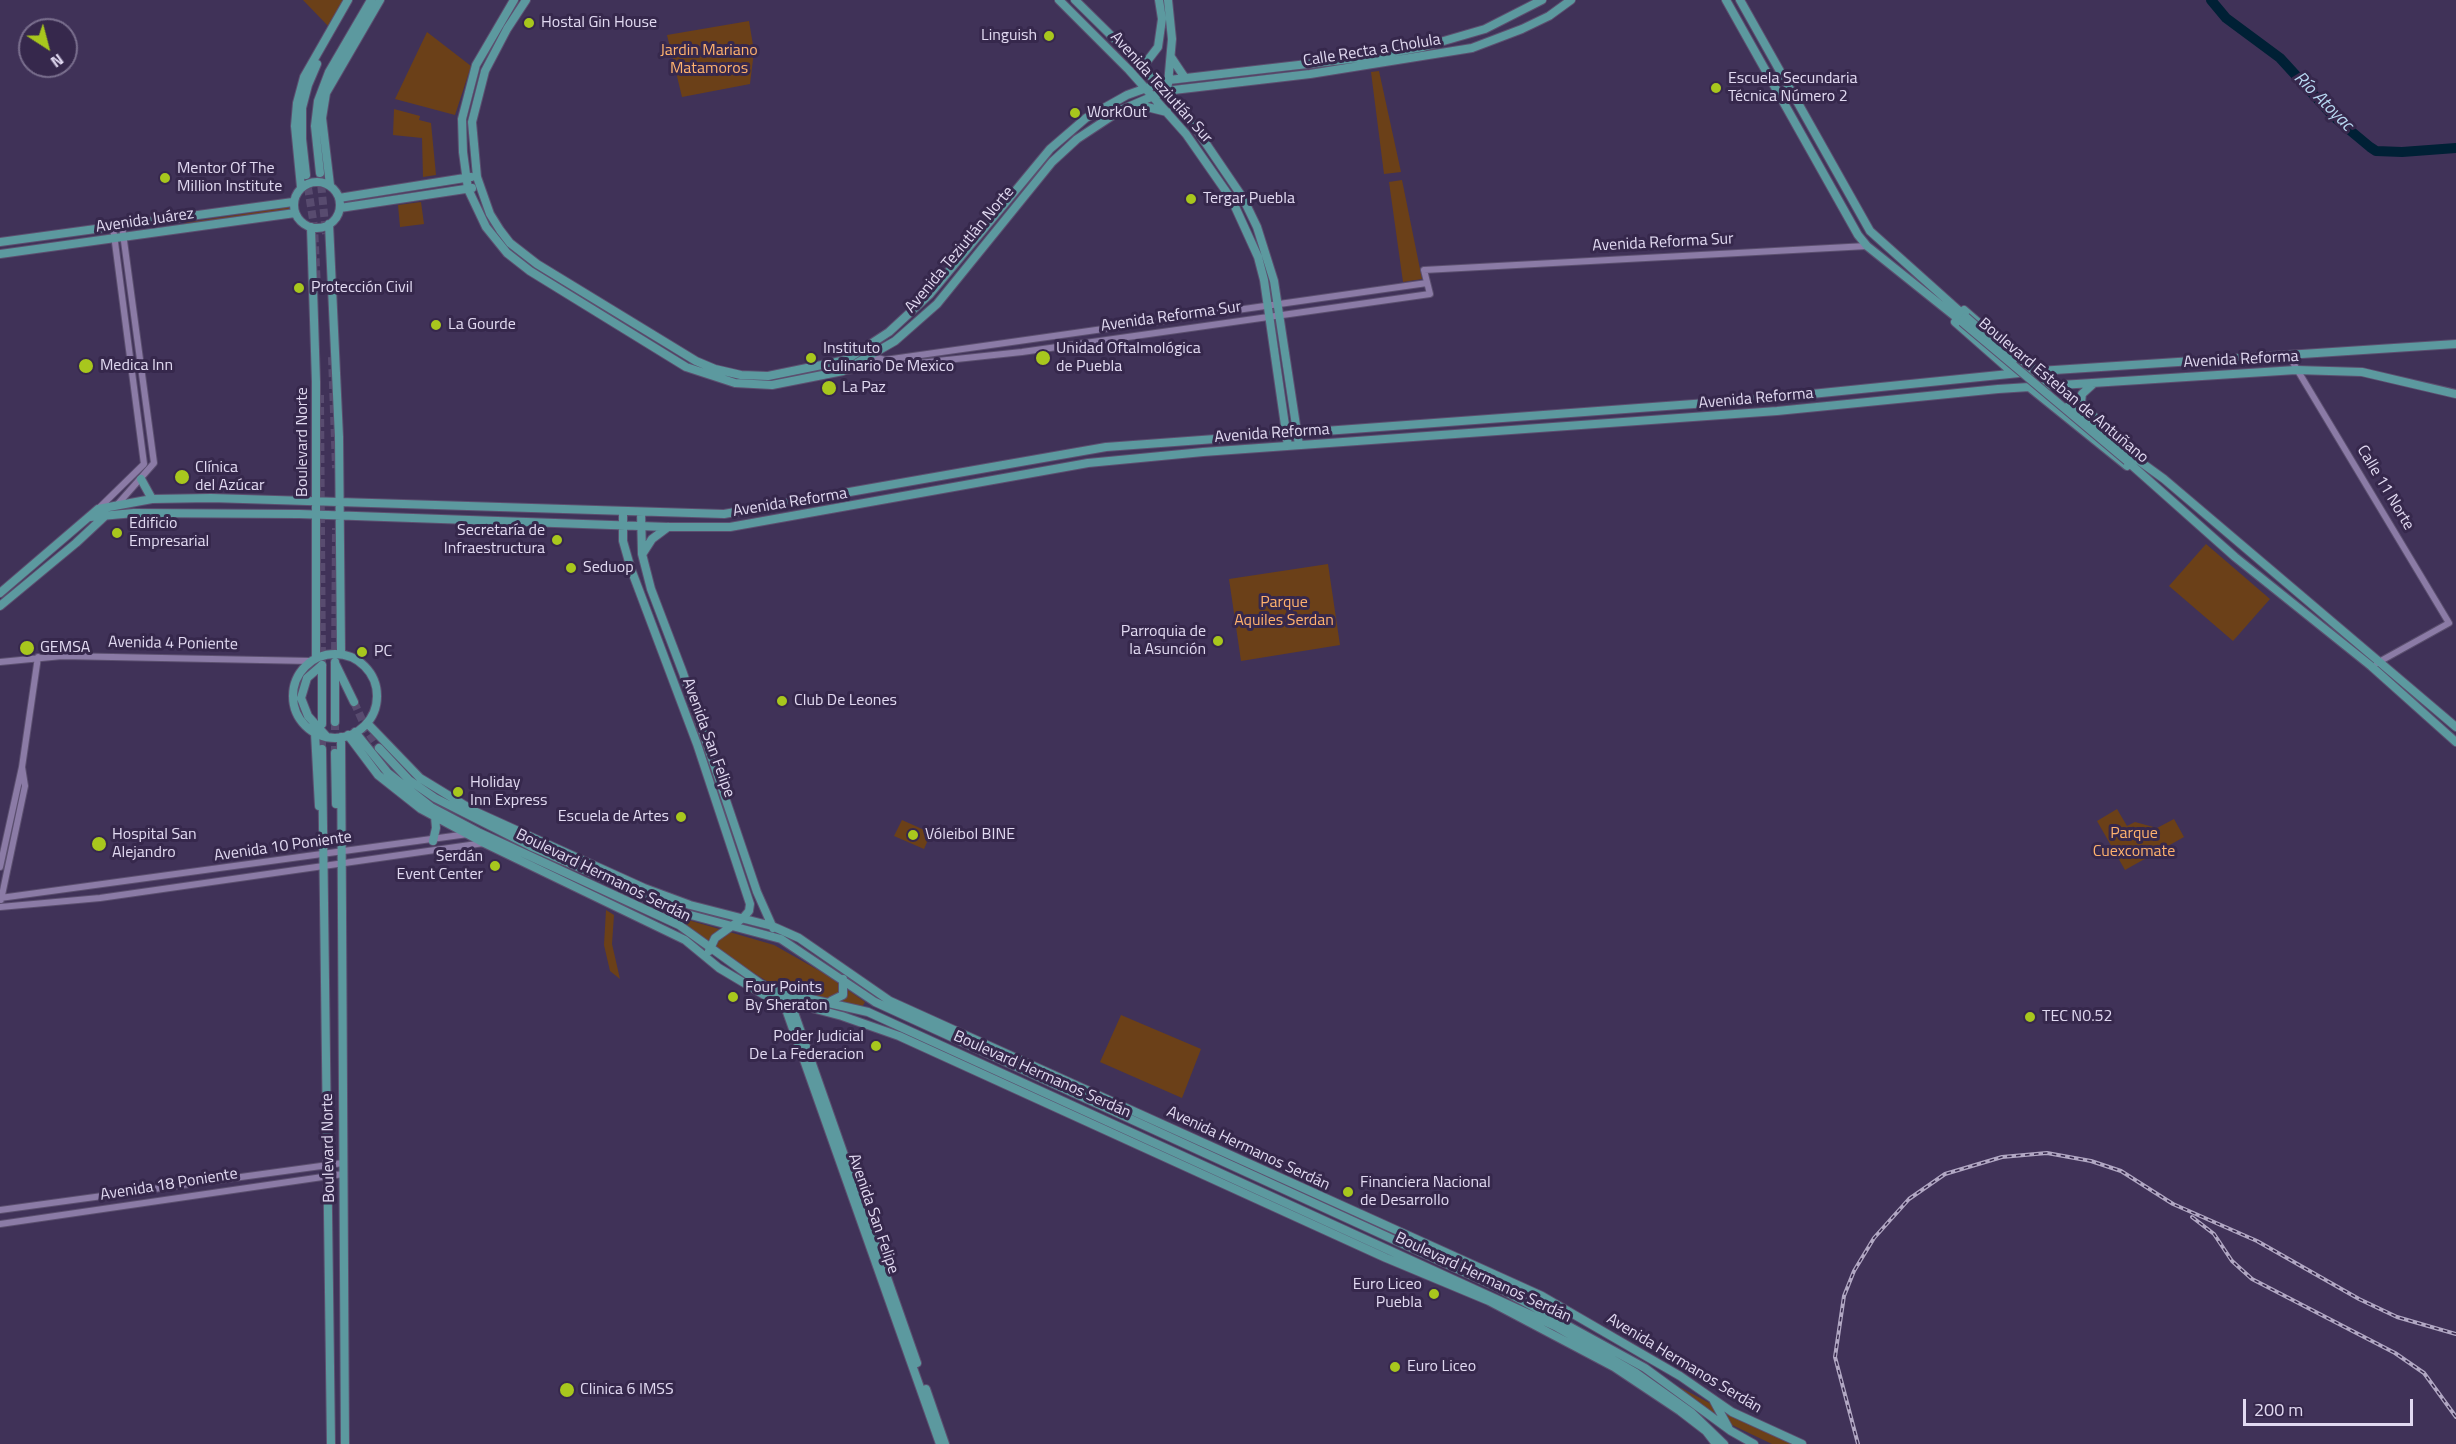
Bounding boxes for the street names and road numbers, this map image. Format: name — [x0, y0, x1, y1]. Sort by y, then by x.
street label: Avenida Teziutlán Sur — [1106, 28, 1216, 148]
street label: Calle Recta a Cholula — [1302, 31, 1442, 71]
street label: Avenida Teziutlán Norte — [901, 183, 1019, 317]
street label: Avenida Juárez — [95, 205, 195, 237]
street label: Avenida Reforma Sur — [1592, 230, 1734, 256]
street label: Avenida Reforma Sur — [1100, 298, 1242, 336]
street label: Boulevard Esteban de Antuñano — [1974, 314, 2152, 468]
street label: Avenida Reforma — [2183, 347, 2299, 373]
street label: Avenida Reforma — [1698, 384, 1814, 414]
street label: Boulevard Norte — [293, 387, 313, 497]
street label: Avenida Reforma — [1214, 420, 1330, 448]
street label: Calle 11 Norte — [2352, 442, 2418, 534]
street label: Avenida Reforma — [732, 485, 848, 521]
street label: Avenida 4 Poniente — [108, 633, 238, 655]
street label: Avenida San Felipe — [677, 676, 739, 800]
street label: Boulevard Hermanos Serdán — [512, 825, 694, 927]
street label: Avenida 10 Poniente — [213, 828, 353, 866]
street label: Boulevard Hermanos Serdán — [950, 1027, 1134, 1123]
street label: Boulevard Norte — [318, 1093, 340, 1203]
street label: Avenida Hermanos Serdán — [1163, 1103, 1333, 1195]
street label: Avenida San Felipe — [843, 1151, 903, 1277]
street label: Avenida 18 Poniente — [99, 1165, 239, 1205]
street label: Boulevard Hermanos Serdán — [1392, 1229, 1574, 1327]
street label: Avenida Hermanos Serdán — [1603, 1310, 1765, 1418]

